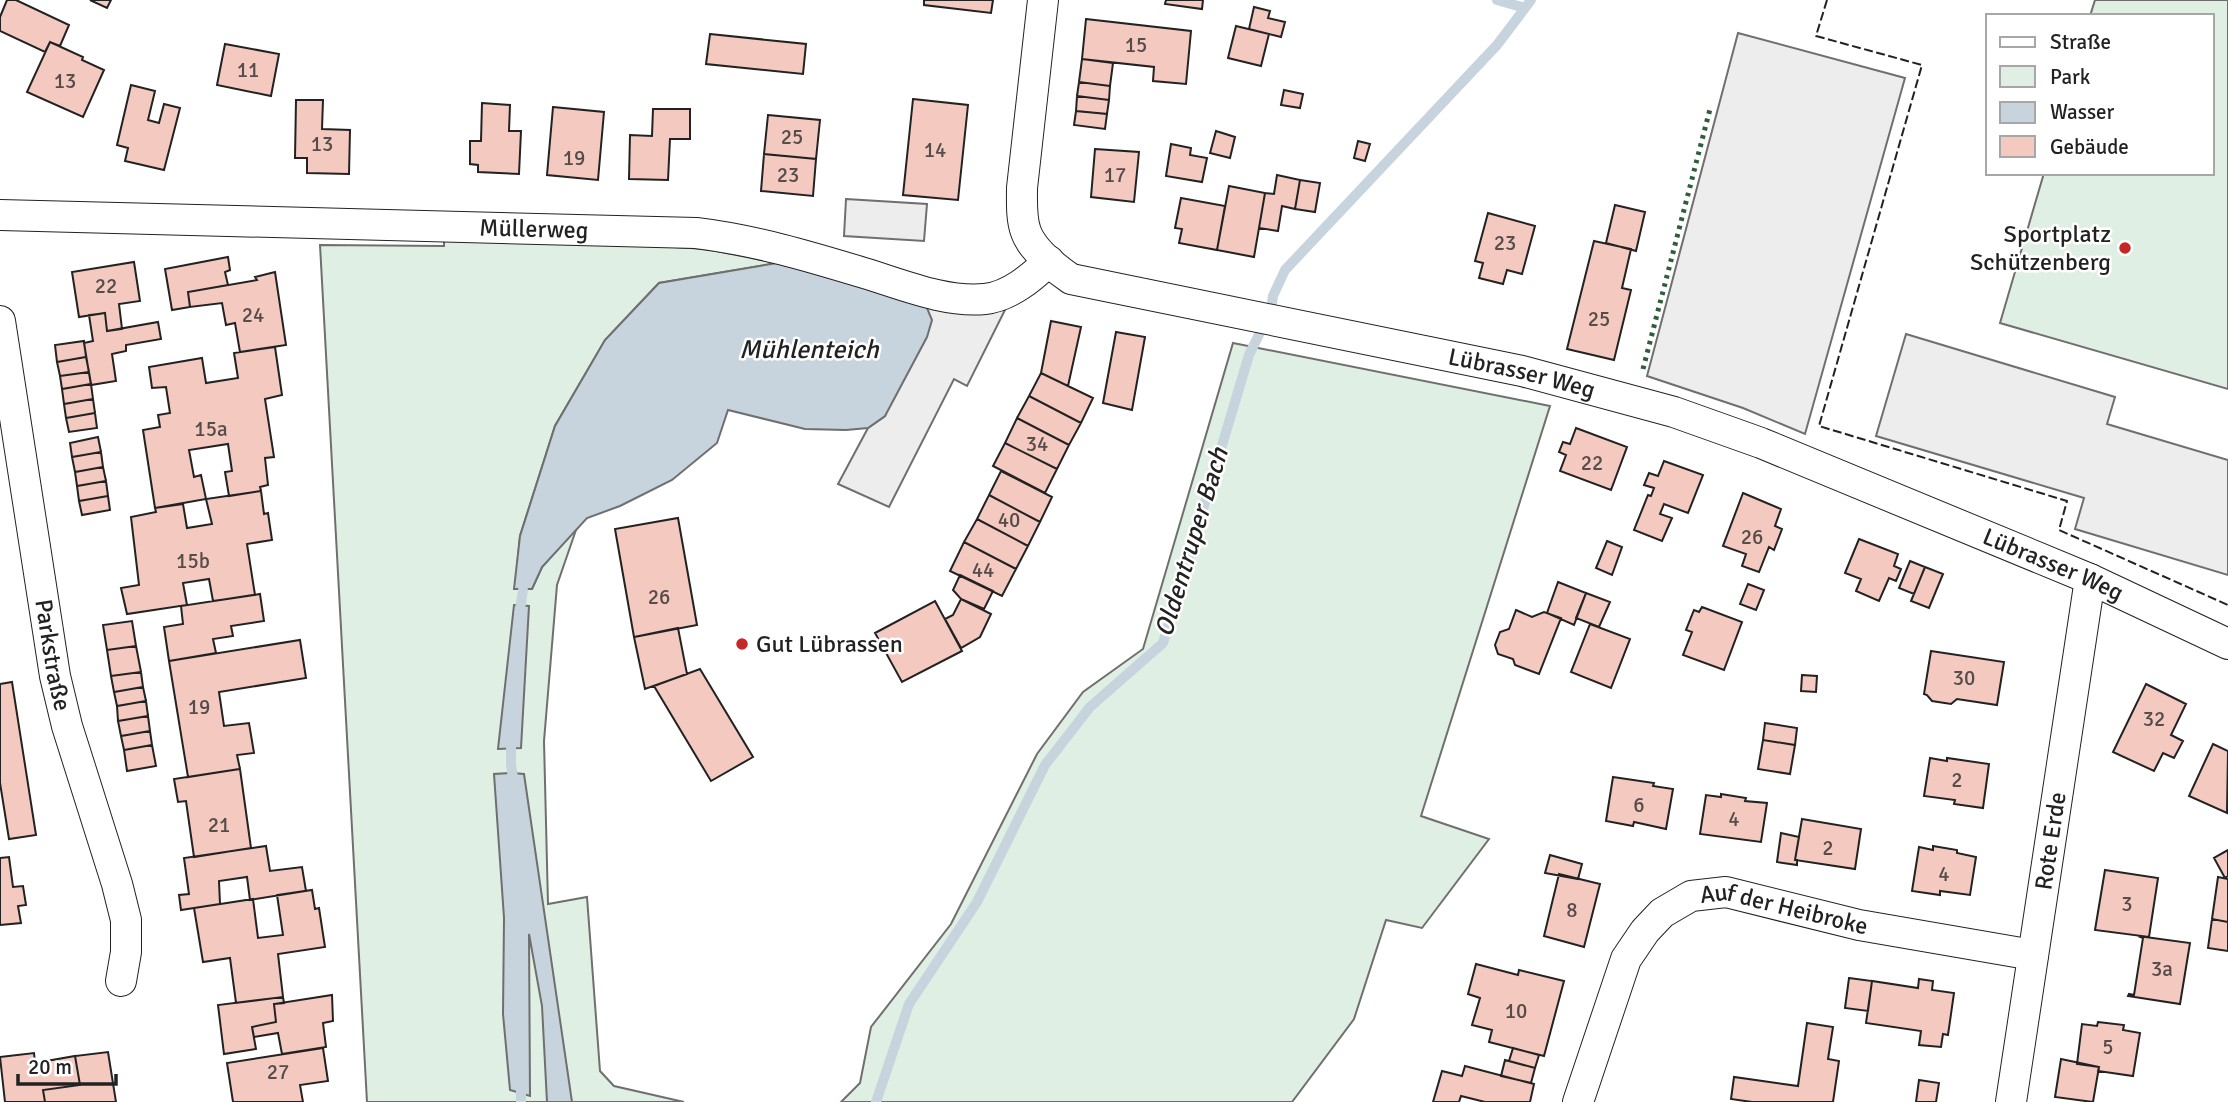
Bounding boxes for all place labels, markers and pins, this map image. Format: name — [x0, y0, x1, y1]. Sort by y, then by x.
place label: Sportplatz Schützenberg — [1970, 219, 2111, 277]
marker: Sportplatz Schützenberg — [2117, 240, 2133, 256]
place label: Gut Lübrassen — [756, 629, 903, 659]
marker: Gut Lübrassen — [734, 636, 750, 652]

